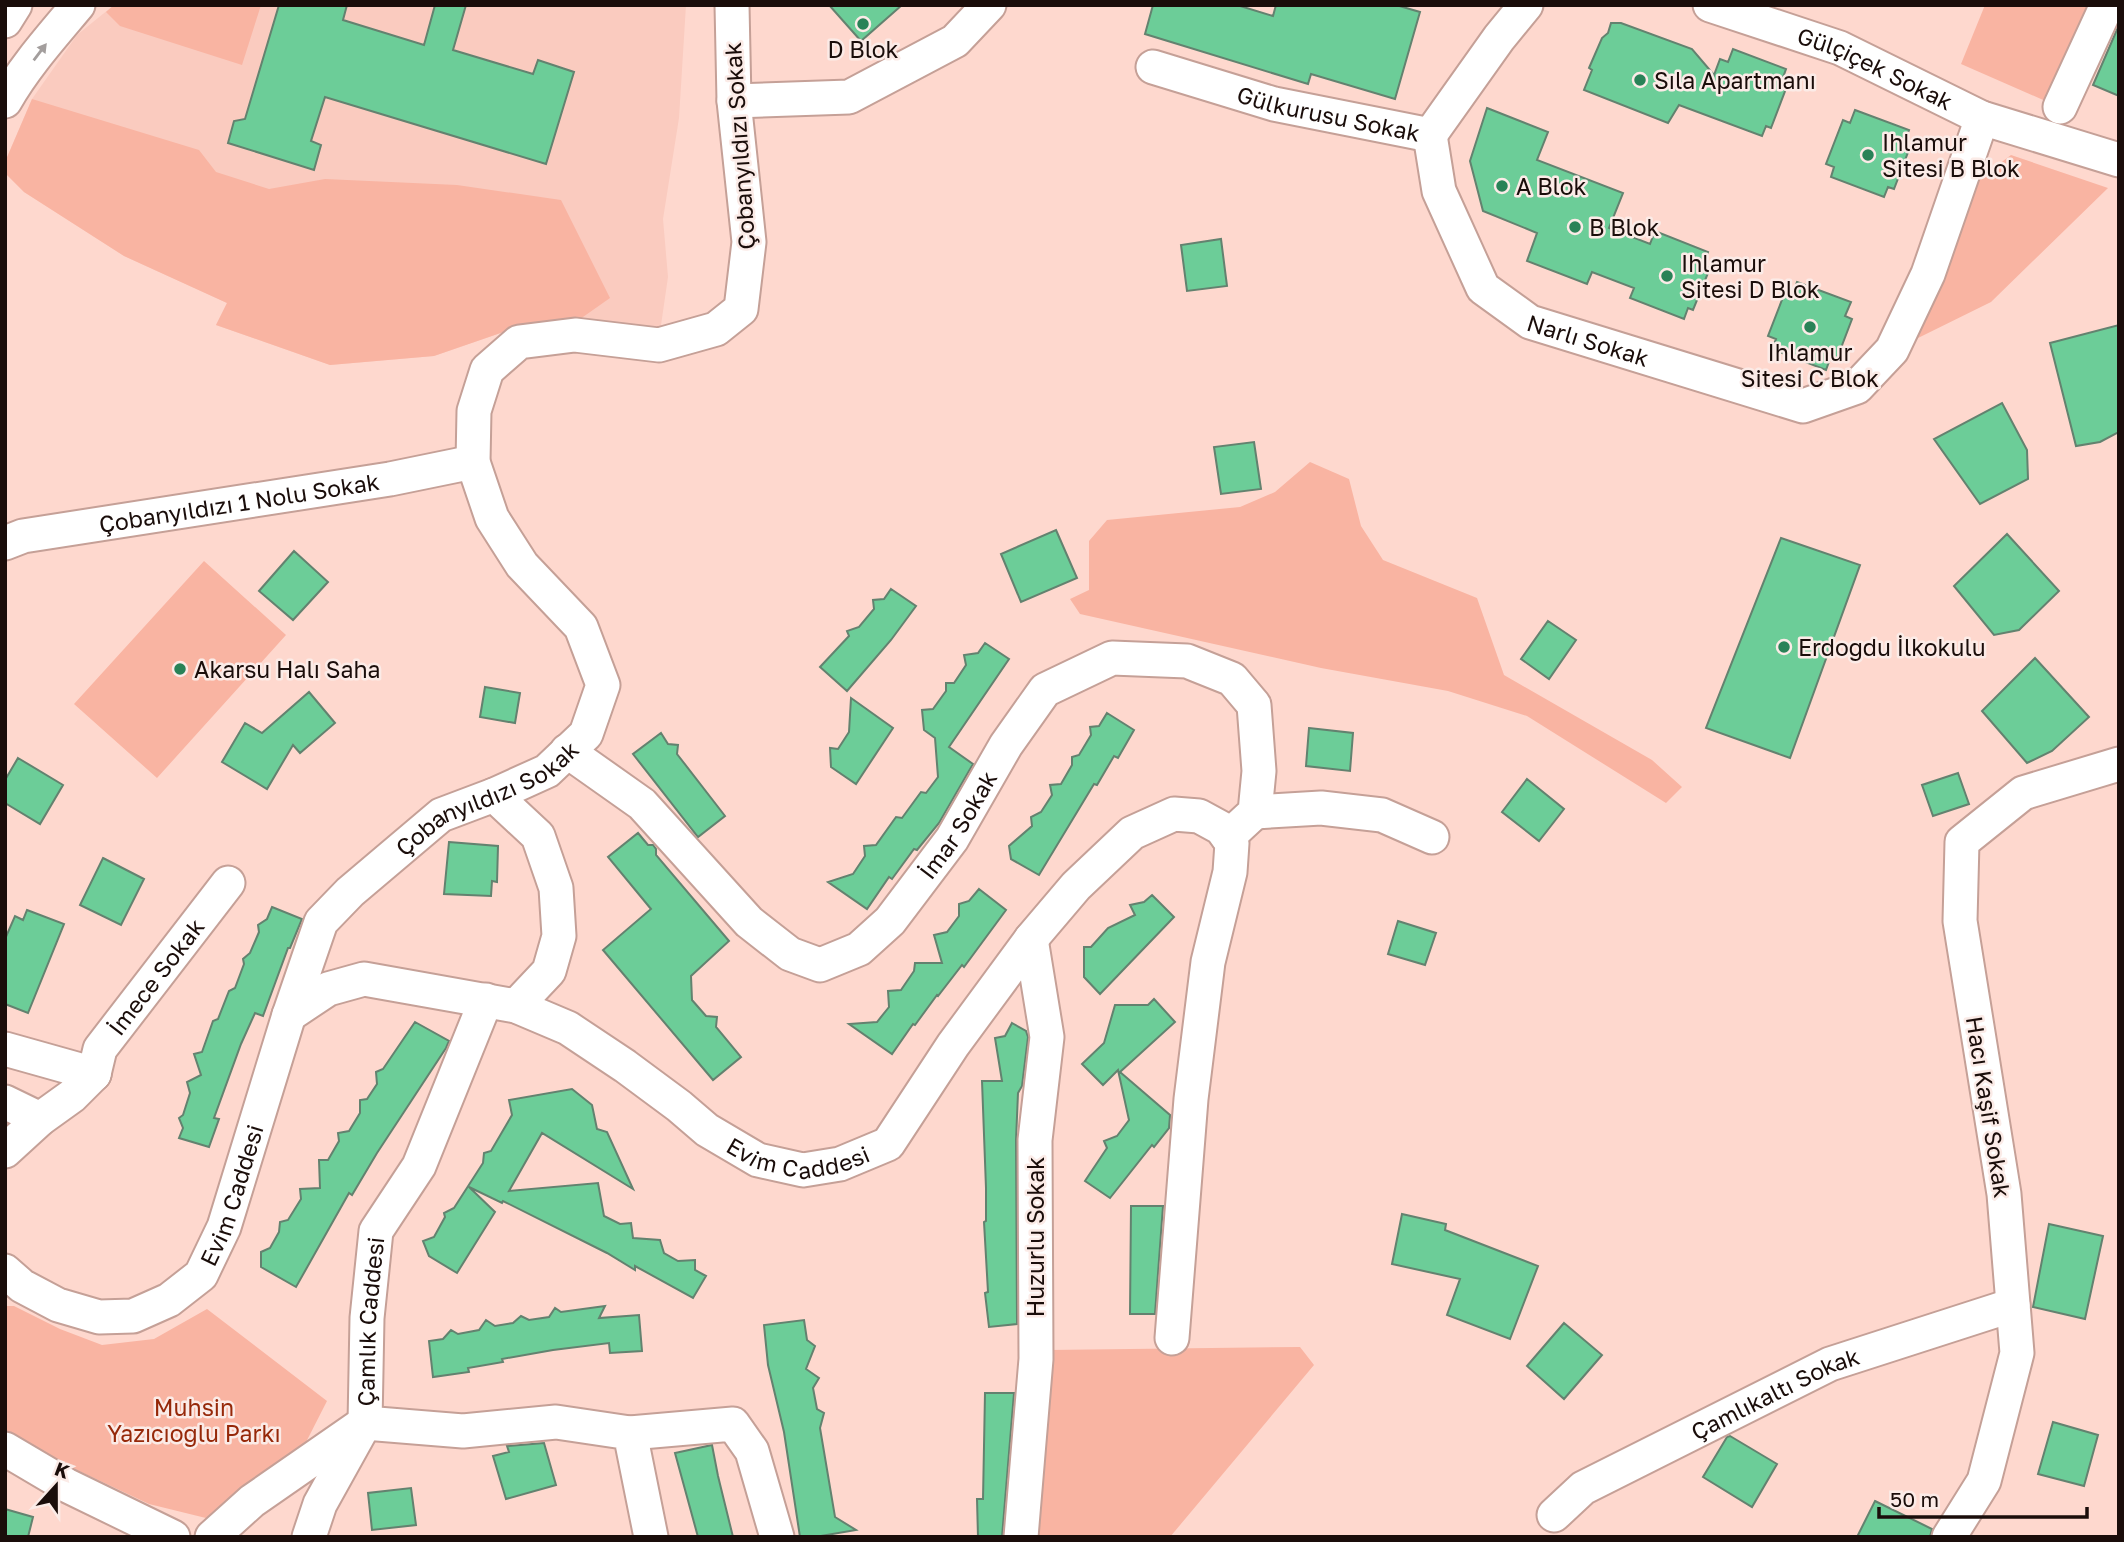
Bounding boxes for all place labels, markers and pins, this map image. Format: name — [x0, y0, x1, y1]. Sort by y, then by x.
marker: D Blok — [855, 16, 871, 32]
place label: D Blok — [827, 35, 899, 63]
place label: Sıla Apartmanı — [1654, 66, 1816, 94]
marker: Sıla Apartmanı — [1632, 72, 1648, 88]
place label: Ihlamur Sitesi B Blok — [1882, 128, 2020, 182]
marker: Ihlamur Sitesi B Blok — [1860, 147, 1876, 163]
place label: A Blok — [1516, 172, 1587, 200]
marker: A Blok — [1494, 178, 1510, 194]
place label: B Blok — [1589, 213, 1660, 241]
marker: B Blok — [1567, 219, 1583, 235]
place label: Ihlamur Sitesi D Blok — [1681, 249, 1820, 303]
marker: Ihlamur Sitesi D Blok — [1659, 268, 1675, 284]
marker: Ihlamur Sitesi C Blok — [1802, 319, 1818, 335]
place label: Ihlamur Sitesi C Blok — [1741, 338, 1879, 392]
place label: Erdoğdu İlkokulu — [1798, 633, 1986, 661]
marker: Erdoğdu İlkokulu — [1776, 639, 1792, 655]
place label: Akarsu Halı Saha — [194, 655, 381, 683]
marker: Akarsu Halı Saha — [172, 661, 188, 677]

